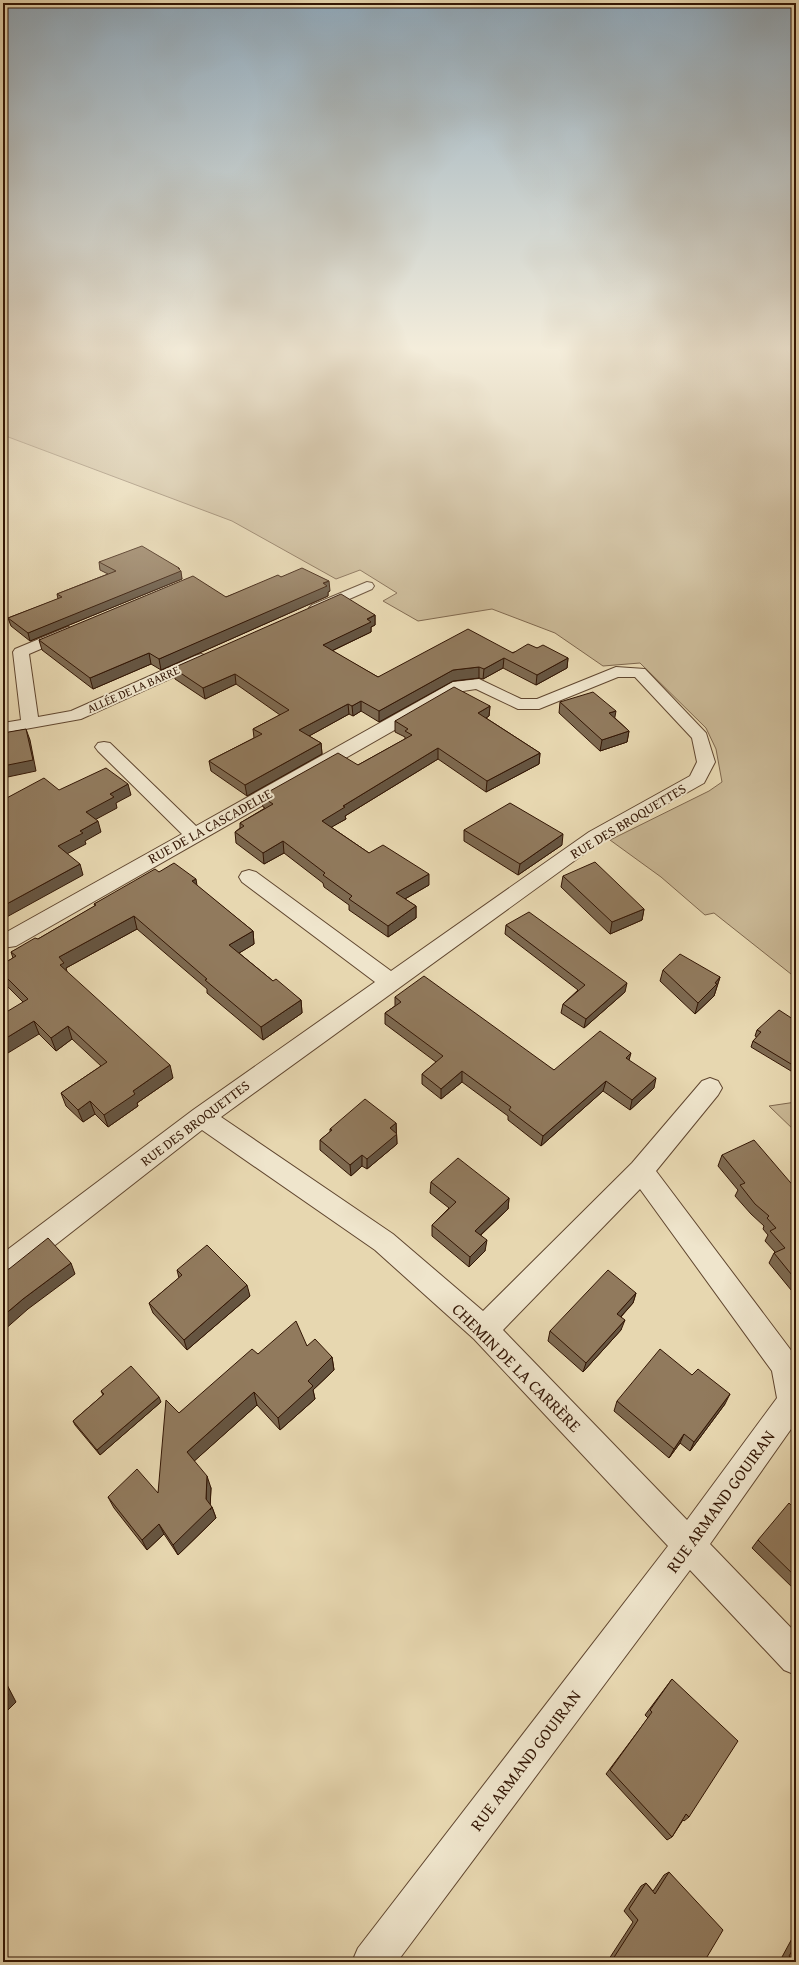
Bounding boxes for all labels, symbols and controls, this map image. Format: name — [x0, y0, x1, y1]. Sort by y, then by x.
street label: ALLÉE DE LA BARRE — [84, 661, 182, 717]
street label: RUE DES BROQUETTES — [566, 778, 690, 864]
street label: RUE DE LA CASCADELLE — [144, 784, 276, 868]
street label: RUE DES BROQUETTES — [136, 1075, 254, 1171]
street label: CHEMIN DE LA CARRÈRE — [447, 1297, 588, 1438]
street label: RUE ARMAND GOUIRAN — [660, 1425, 780, 1577]
street label: RUE ARMAND GOUIRAN — [464, 1684, 586, 1836]

